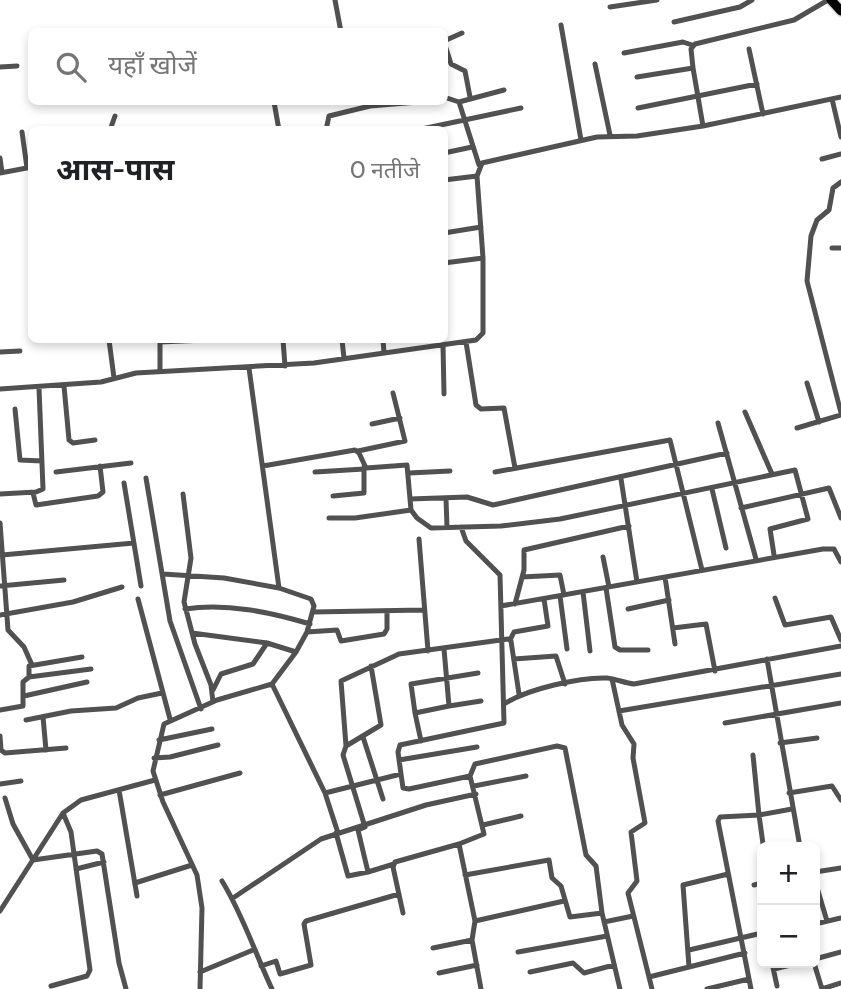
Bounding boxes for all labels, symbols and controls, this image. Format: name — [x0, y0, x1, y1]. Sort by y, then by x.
search box — [28, 28, 448, 105]
icon: search — [52, 48, 90, 86]
text: यहाँ खोजें — [108, 49, 197, 81]
text: आस-पास — [56, 151, 174, 188]
text: 0 नतीजे — [350, 156, 420, 184]
map controls — [757, 842, 820, 968]
button: + — [757, 842, 820, 905]
button: − — [757, 905, 820, 968]

